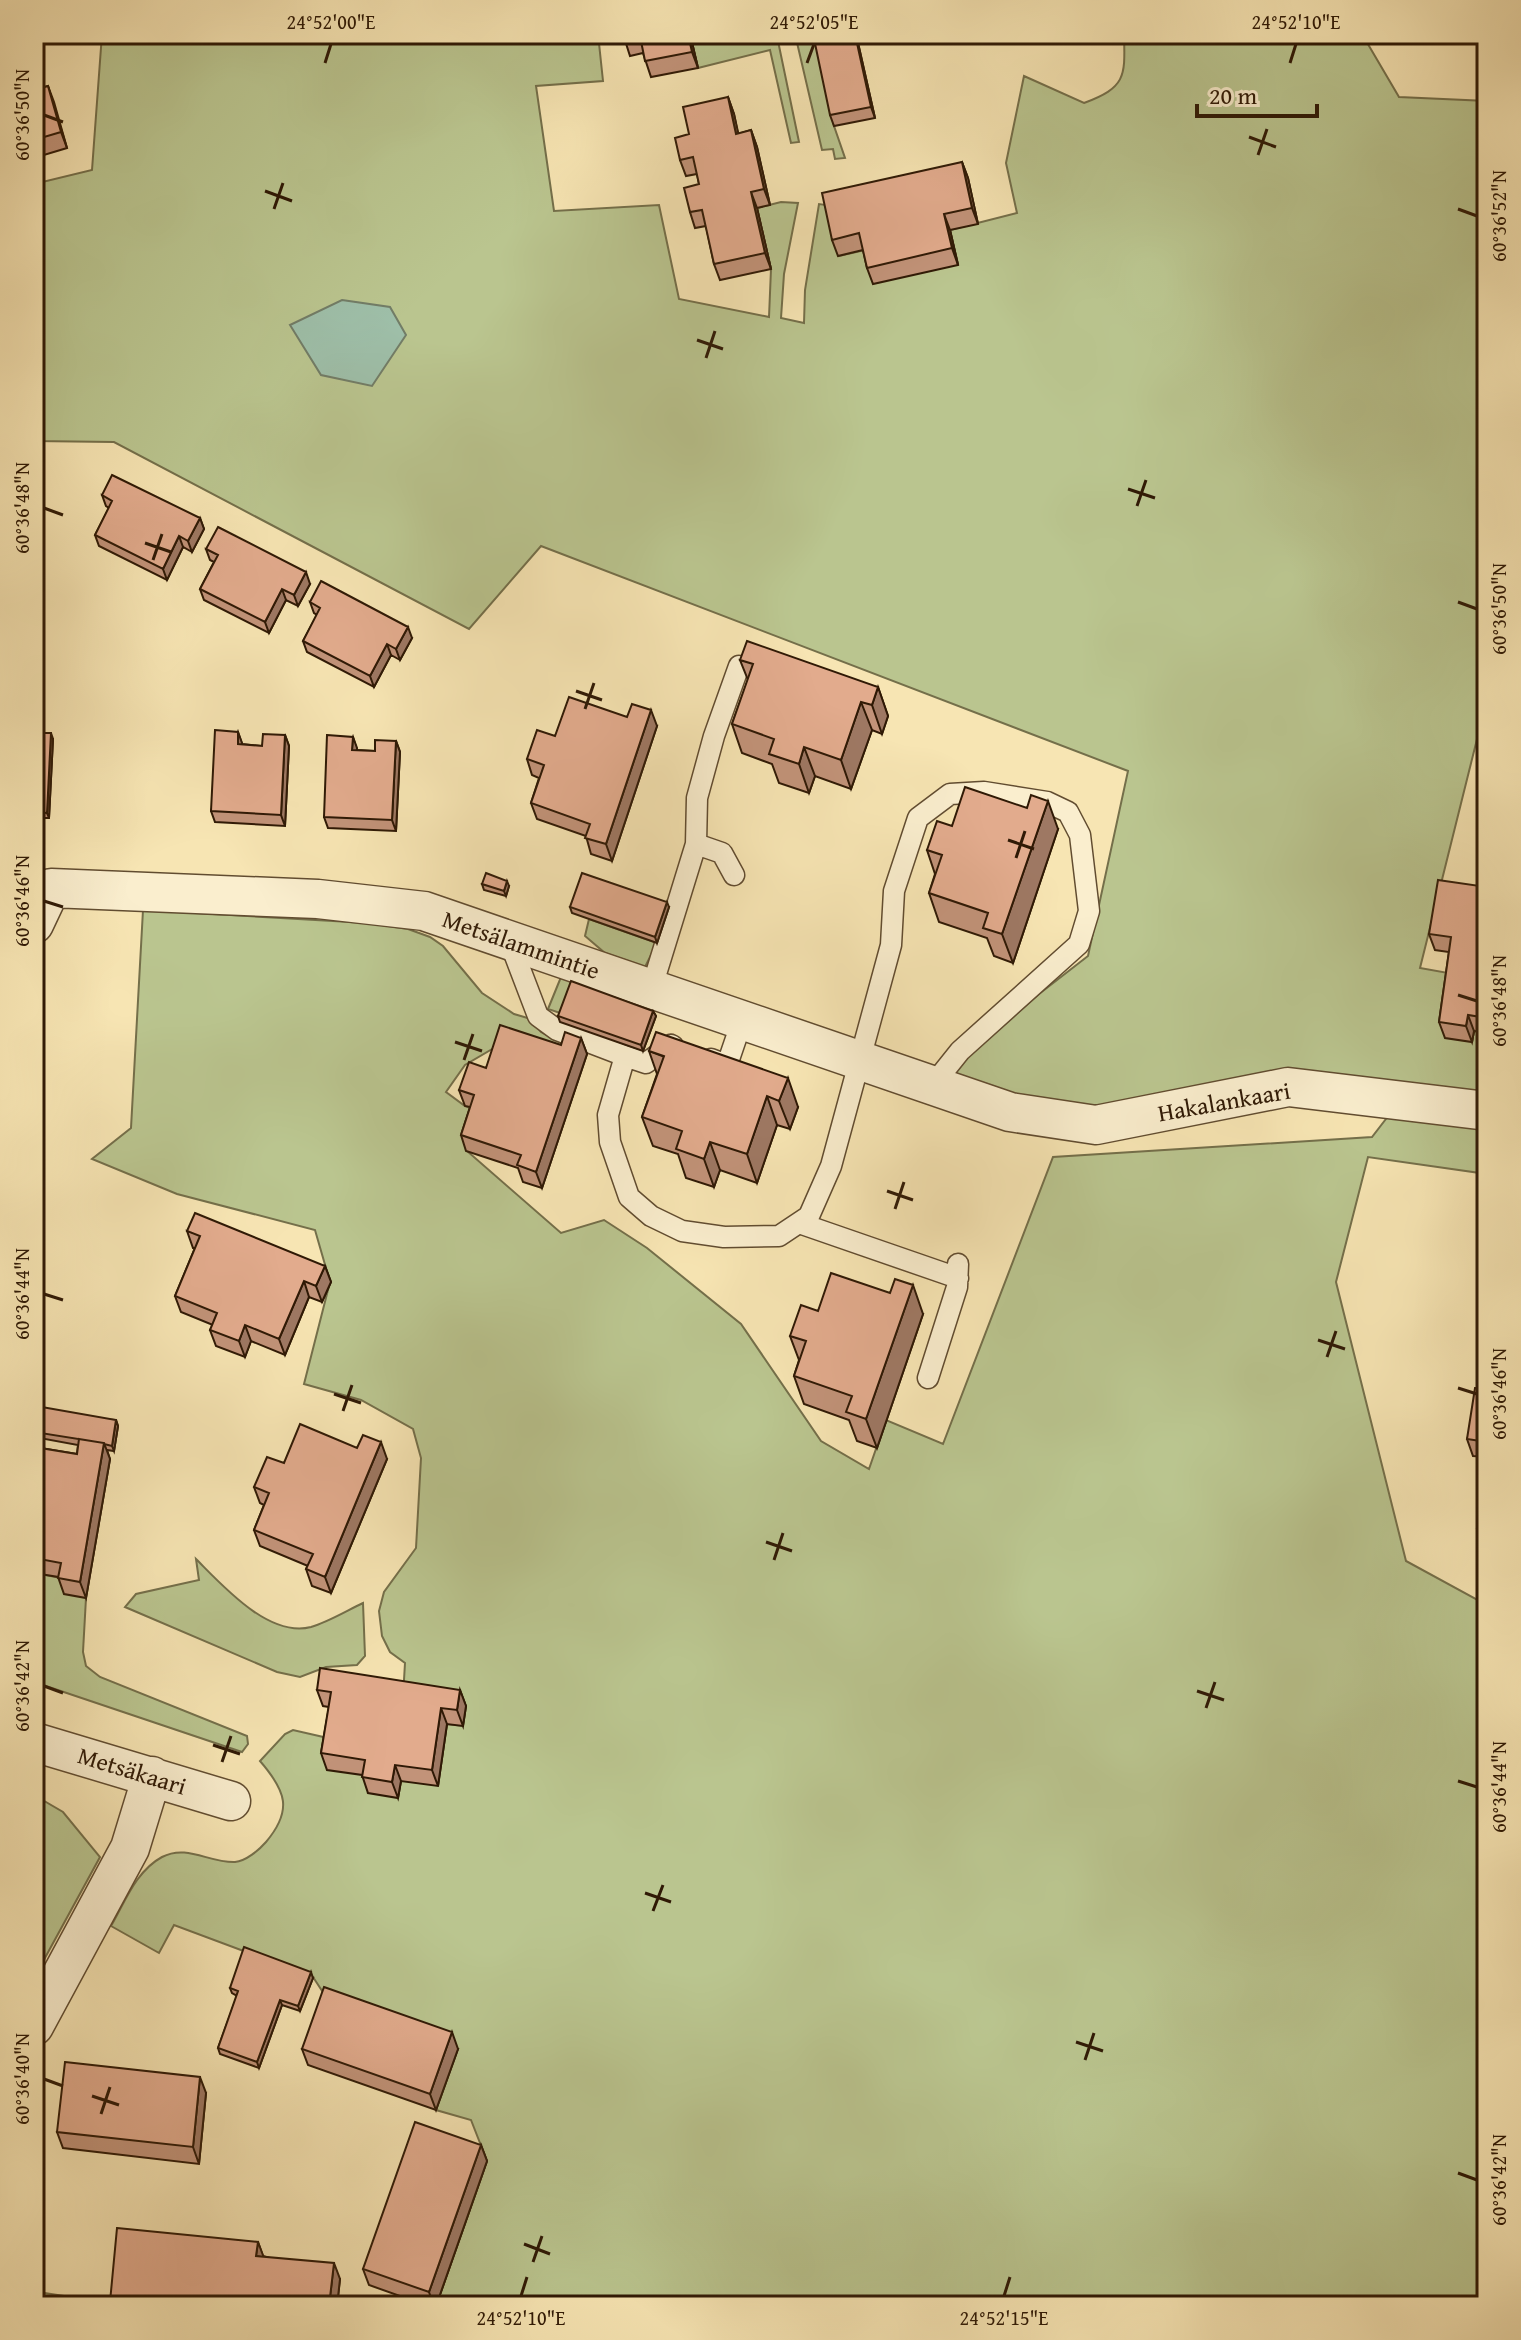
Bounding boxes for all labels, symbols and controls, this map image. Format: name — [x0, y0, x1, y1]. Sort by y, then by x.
text: 24°52'00"E — [287, 7, 375, 36]
text: 24°52'05"E — [770, 7, 858, 36]
text: 24°52'10"E — [1252, 7, 1340, 36]
scale bar — [1197, 68, 1317, 118]
text: 60°36'50"N — [7, 69, 36, 161]
text: 20 m — [1209, 78, 1257, 113]
text: 60°36'52"N — [1484, 170, 1513, 262]
text: 60°36'48"N — [7, 462, 36, 554]
text: 60°36'50"N — [1484, 563, 1513, 655]
text: 60°36'46"N — [7, 855, 36, 947]
street label: Metsälammintie — [438, 901, 605, 988]
text: 60°36'48"N — [1484, 955, 1513, 1047]
street label: Hakalankaari — [1155, 1073, 1293, 1130]
text: 60°36'44"N — [7, 1248, 36, 1340]
text: 60°36'46"N — [1484, 1348, 1513, 1440]
text: 60°36'42"N — [7, 1640, 36, 1732]
street label: Metsäkaari — [74, 1737, 191, 1804]
text: 60°36'44"N — [1484, 1741, 1513, 1833]
text: 60°36'40"N — [7, 2033, 36, 2125]
text: 60°36'42"N — [1484, 2134, 1513, 2226]
text: 24°52'10"E — [477, 2303, 565, 2332]
text: 24°52'15"E — [960, 2303, 1048, 2332]

